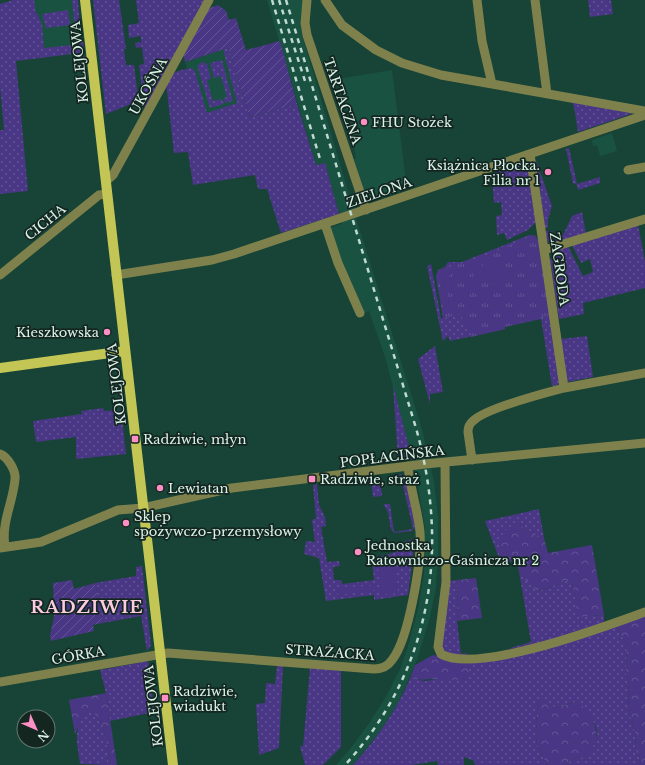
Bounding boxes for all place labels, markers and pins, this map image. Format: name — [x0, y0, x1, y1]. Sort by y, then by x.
place label: FHU Stożek — [372, 114, 452, 131]
marker: FHU Stożek — [359, 117, 369, 127]
place label: Książnica Płocka. Filia nr 1 — [427, 157, 540, 189]
marker: Książnica Płocka. Filia nr 1 — [543, 167, 553, 177]
place label: Kieszkowska — [16, 324, 100, 341]
marker: Kieszkowska — [102, 327, 112, 337]
place label: Radziwie, młyn — [143, 431, 246, 448]
marker: Radziwie, młyn — [130, 434, 140, 444]
place label: Radziwie, straż — [320, 471, 420, 488]
marker: Radziwie, straż — [307, 474, 317, 484]
place label: Lewiatan — [168, 480, 229, 497]
marker: Lewiatan — [155, 483, 165, 493]
place label: Sklep spożywczo-przemysłowy — [134, 508, 302, 540]
marker: Sklep spożywczo-przemysłowy — [121, 518, 131, 528]
place label: Jednostka Ratowniczo-Gaśnicza nr 2 — [364, 537, 539, 569]
marker: Jednostka Ratowniczo-Gaśnicza nr 2 — [353, 547, 363, 557]
place label: Radziwie, wiadukt — [173, 683, 237, 715]
marker: Radziwie, wiadukt — [160, 693, 170, 703]

